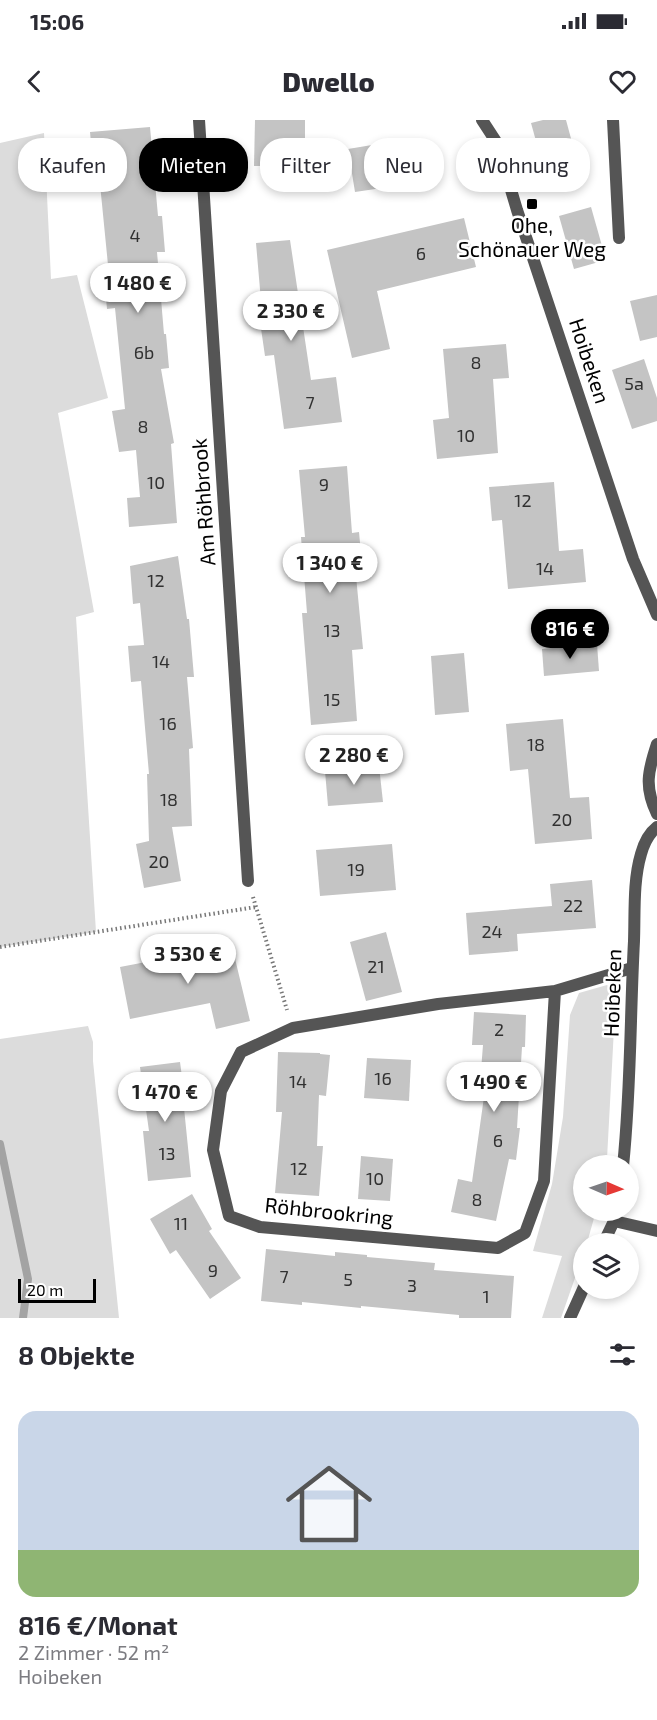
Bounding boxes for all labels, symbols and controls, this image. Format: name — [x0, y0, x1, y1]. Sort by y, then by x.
text: 15:06 — [30, 8, 84, 34]
icon: back — [18, 65, 51, 98]
text: Dwello — [282, 65, 375, 97]
icon: heart — [606, 65, 639, 98]
chip: Kaufen — [18, 138, 127, 192]
chip: Mieten — [139, 138, 248, 192]
chip: Filter — [260, 138, 352, 192]
chip: Neu — [364, 138, 444, 192]
chip: Wohnung — [456, 138, 590, 192]
marker: Ohe, Schönauer Weg — [525, 197, 539, 211]
place label: Ohe, Schönauer Weg — [458, 212, 606, 261]
house number: 4 — [129, 224, 141, 246]
house number: 6 — [416, 242, 426, 264]
pin: 1 480 € — [83, 263, 193, 314]
text: 1 480 € — [104, 270, 172, 294]
pin: 2 330 € — [236, 291, 346, 342]
text: 2 330 € — [257, 298, 325, 322]
street label: Hoibeken — [565, 315, 616, 406]
house number: 6b — [134, 341, 154, 363]
house number: 8 — [471, 351, 481, 373]
house number: 5a — [624, 372, 644, 394]
house number: 7 — [305, 391, 315, 413]
house number: 8 — [138, 415, 148, 437]
house number: 10 — [457, 424, 475, 446]
street label: Am Röhbrook — [186, 437, 219, 567]
house number: 10 — [147, 471, 165, 493]
house number: 9 — [319, 473, 329, 495]
house number: 12 — [514, 489, 532, 511]
pin: 1 340 € — [275, 543, 385, 594]
text: 1 340 € — [297, 550, 363, 574]
house number: 14 — [536, 557, 554, 579]
house number: 12 — [147, 569, 165, 591]
pin: 816 € — [528, 609, 612, 660]
text: 816 € — [545, 616, 595, 640]
house number: 13 — [323, 619, 341, 641]
house number: 14 — [152, 650, 170, 672]
house number: 15 — [324, 688, 340, 710]
house number: 16 — [159, 712, 177, 734]
house number: 18 — [527, 733, 545, 755]
pin: 2 280 € — [299, 735, 409, 786]
text: 2 280 € — [319, 742, 389, 766]
house number: 18 — [160, 788, 178, 810]
house number: 20 — [552, 808, 572, 830]
house number: 20 — [149, 850, 169, 872]
house number: 19 — [347, 858, 365, 880]
house number: 22 — [563, 894, 583, 916]
house number: 24 — [481, 920, 503, 942]
pin: 3 530 € — [133, 934, 243, 985]
text: 3 530 € — [154, 941, 222, 965]
street label: Hoibeken — [597, 948, 626, 1037]
house number: 21 — [367, 955, 385, 977]
house number: 2 — [494, 1018, 504, 1040]
pin: 1 490 € — [439, 1062, 549, 1113]
house number: 16 — [374, 1067, 392, 1089]
text: 1 490 € — [460, 1069, 528, 1093]
house number: 14 — [289, 1070, 307, 1092]
pin: 1 470 € — [110, 1072, 220, 1123]
text: 1 470 € — [132, 1079, 198, 1103]
house number: 6 — [493, 1129, 503, 1151]
house number: 13 — [158, 1142, 176, 1164]
north arrow — [573, 1155, 639, 1221]
map controls — [573, 1155, 639, 1299]
house number: 12 — [290, 1157, 308, 1179]
house number: 10 — [366, 1167, 384, 1189]
house number: 8 — [472, 1188, 482, 1210]
street label: Röhbrookring — [264, 1191, 395, 1230]
house number: 11 — [174, 1212, 188, 1234]
button: layers — [573, 1233, 639, 1299]
house number: 9 — [208, 1259, 218, 1281]
house number: 7 — [279, 1265, 289, 1287]
house number: 5 — [343, 1268, 353, 1290]
house number: 3 — [407, 1274, 417, 1296]
scale bar — [18, 1276, 96, 1304]
text: 20 m — [27, 1280, 63, 1299]
house number: 1 — [482, 1285, 490, 1307]
icon: filters — [606, 1338, 639, 1371]
text: 8 Objekte — [18, 1339, 135, 1370]
icon: home — [275, 1450, 383, 1558]
text: 816 €/Monat — [18, 1609, 178, 1640]
text: 2 Zimmer · 52 m² — [18, 1640, 169, 1664]
text: Hoibeken — [18, 1664, 102, 1688]

